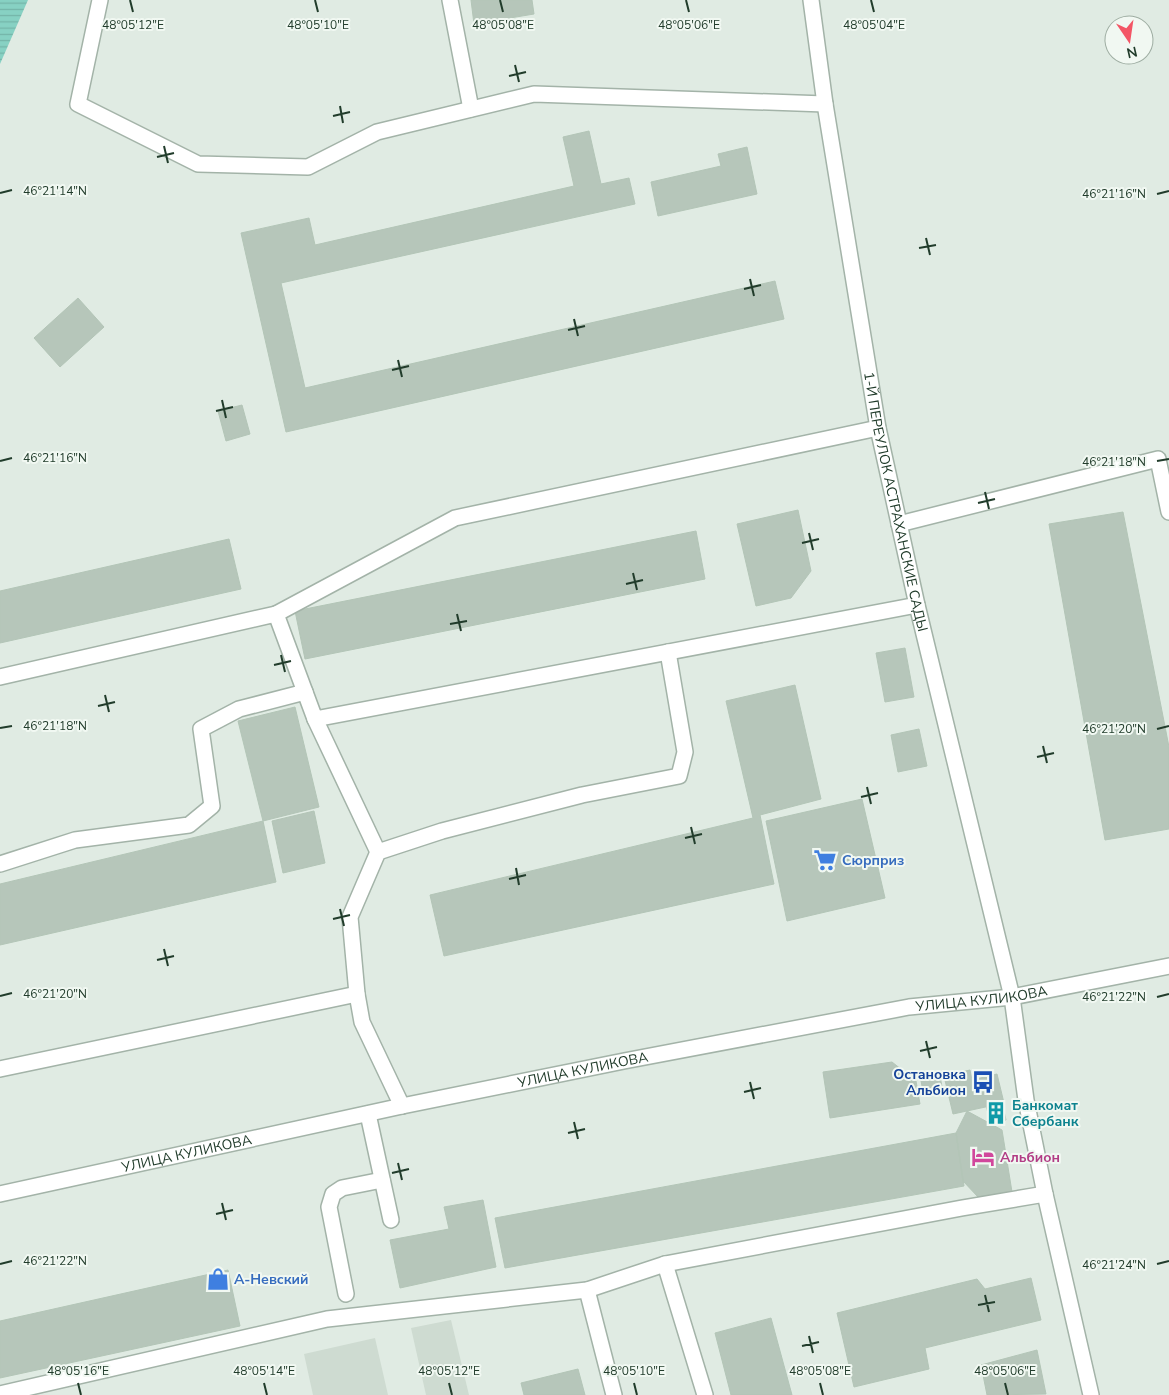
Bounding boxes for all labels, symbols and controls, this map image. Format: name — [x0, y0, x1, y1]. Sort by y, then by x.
north arrow — [1104, 15, 1154, 65]
text: 48°05'12"E — [102, 17, 164, 33]
text: 48°05'10"E — [287, 17, 349, 33]
text: 48°05'08"E — [472, 17, 534, 33]
text: 48°05'06"E — [658, 17, 720, 33]
text: 48°05'04"E — [843, 17, 905, 33]
text: N — [1125, 42, 1139, 63]
text: 46°21'14"N — [23, 183, 87, 199]
text: 46°21'16"N — [1082, 186, 1146, 202]
street label: 1-Й ПЕРЕУЛОК АСТРАХАНСКИЕ САДЫ — [859, 371, 933, 633]
text: 46°21'16"N — [23, 450, 87, 466]
text: 46°21'18"N — [1082, 454, 1146, 470]
text: 46°21'18"N — [23, 718, 87, 734]
text: 46°21'20"N — [1082, 721, 1146, 737]
supermarket icon: Сюрприз — [812, 847, 838, 873]
place label: Сюрприз — [842, 851, 904, 870]
street label: УЛИЦА КУЛИКОВА — [914, 981, 1049, 1016]
text: 46°21'20"N — [23, 986, 87, 1002]
text: 46°21'22"N — [1082, 989, 1146, 1005]
street label: УЛИЦА КУЛИКОВА — [515, 1047, 650, 1092]
place label: Остановка Альбион — [893, 1065, 966, 1100]
bus stop icon: Остановка Альбион — [970, 1069, 996, 1095]
place label: Банкомат Сбербанк — [1012, 1096, 1079, 1131]
building icon: Банкомат Сбербанк — [983, 1100, 1009, 1126]
street label: УЛИЦА КУЛИКОВА — [119, 1130, 253, 1177]
hotel icon: Альбион — [970, 1144, 996, 1170]
place label: Альбион — [1000, 1148, 1060, 1167]
text: 46°21'22"N — [23, 1253, 87, 1269]
text: 46°21'24"N — [1082, 1257, 1146, 1273]
shop icon: А-Невский — [205, 1266, 231, 1292]
place label: А-Невский — [234, 1270, 308, 1289]
text: 48°05'16"E — [47, 1363, 109, 1379]
text: 48°05'14"E — [233, 1363, 295, 1379]
text: 48°05'12"E — [418, 1363, 480, 1379]
text: 48°05'10"E — [603, 1363, 665, 1379]
text: 48°05'08"E — [789, 1363, 851, 1379]
text: 48°05'06"E — [974, 1363, 1036, 1379]

